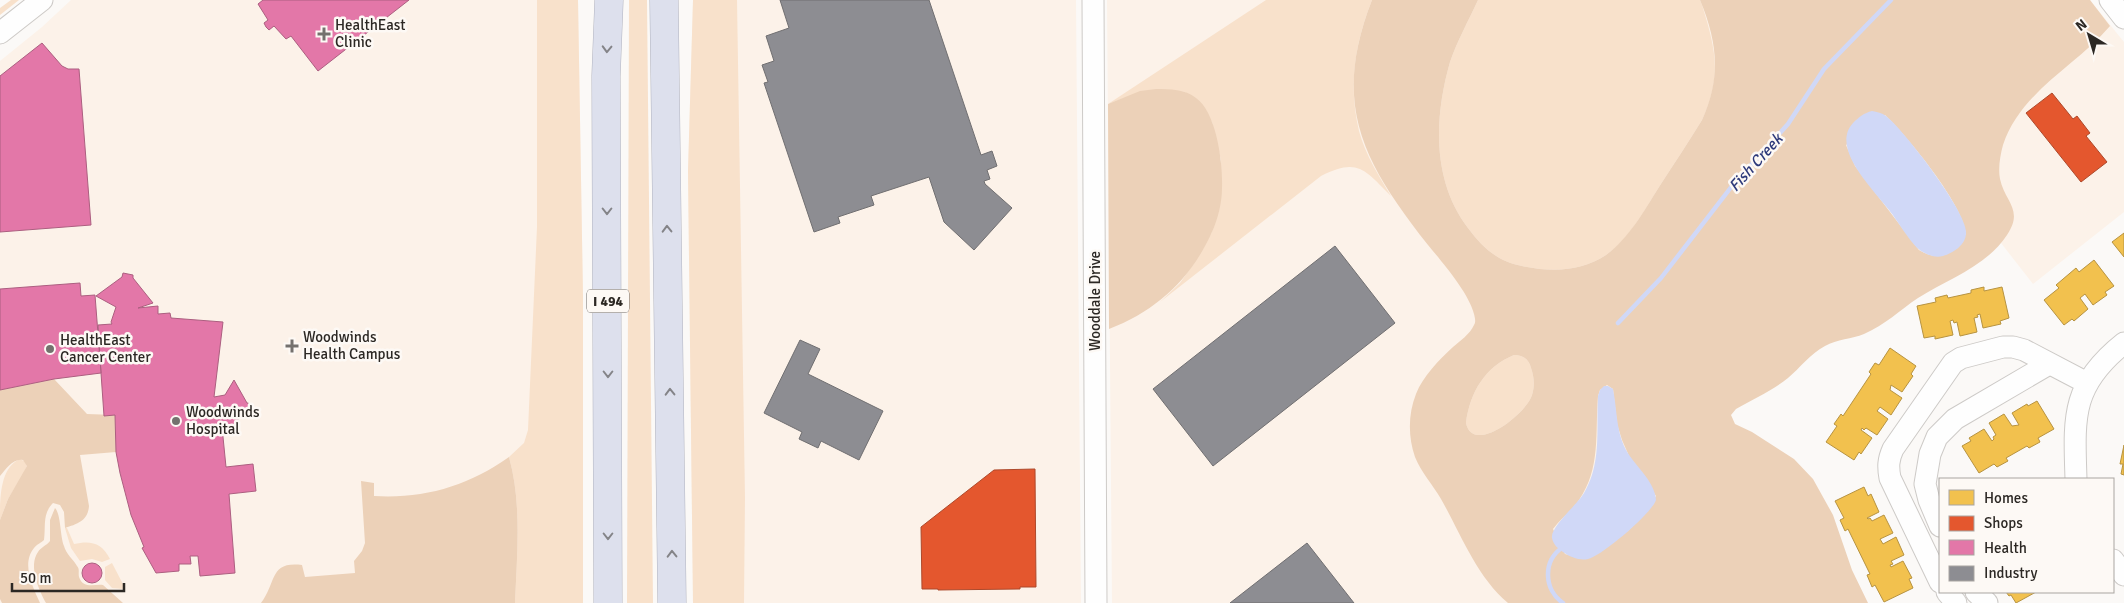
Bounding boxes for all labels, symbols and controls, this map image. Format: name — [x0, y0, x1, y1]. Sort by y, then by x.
north arrow — [2064, 10, 2114, 60]
text: N — [2072, 15, 2090, 35]
place label: HealthEast Clinic — [335, 16, 406, 51]
marker: HealthEast Clinic — [317, 27, 331, 41]
one-way arrow — [602, 45, 613, 53]
water label: Fish Creek — [1724, 128, 1788, 196]
one-way arrow — [602, 208, 612, 215]
one-way arrow — [662, 225, 672, 233]
street label: Wooddale Drive — [1086, 251, 1104, 351]
road number: I 494 — [587, 290, 629, 312]
place label: Woodwinds Health Campus — [303, 328, 401, 363]
place label: HealthEast Cancer Center — [60, 331, 151, 366]
marker: Woodwinds Health Campus — [285, 339, 299, 353]
marker: HealthEast Cancer Center — [44, 343, 56, 355]
one-way arrow — [603, 370, 613, 378]
one-way arrow — [665, 388, 675, 396]
place label: Woodwinds Hospital — [186, 403, 260, 438]
marker: Woodwinds Hospital — [170, 415, 182, 427]
legend — [1939, 478, 2114, 593]
text: Homes — [1984, 489, 2028, 507]
text: Shops — [1984, 514, 2023, 532]
one-way arrow — [603, 532, 613, 540]
text: Health — [1984, 539, 2027, 557]
one-way arrow — [667, 550, 677, 558]
scale bar — [12, 560, 125, 592]
text: Industry — [1984, 564, 2037, 582]
text: 50 m — [20, 569, 51, 587]

